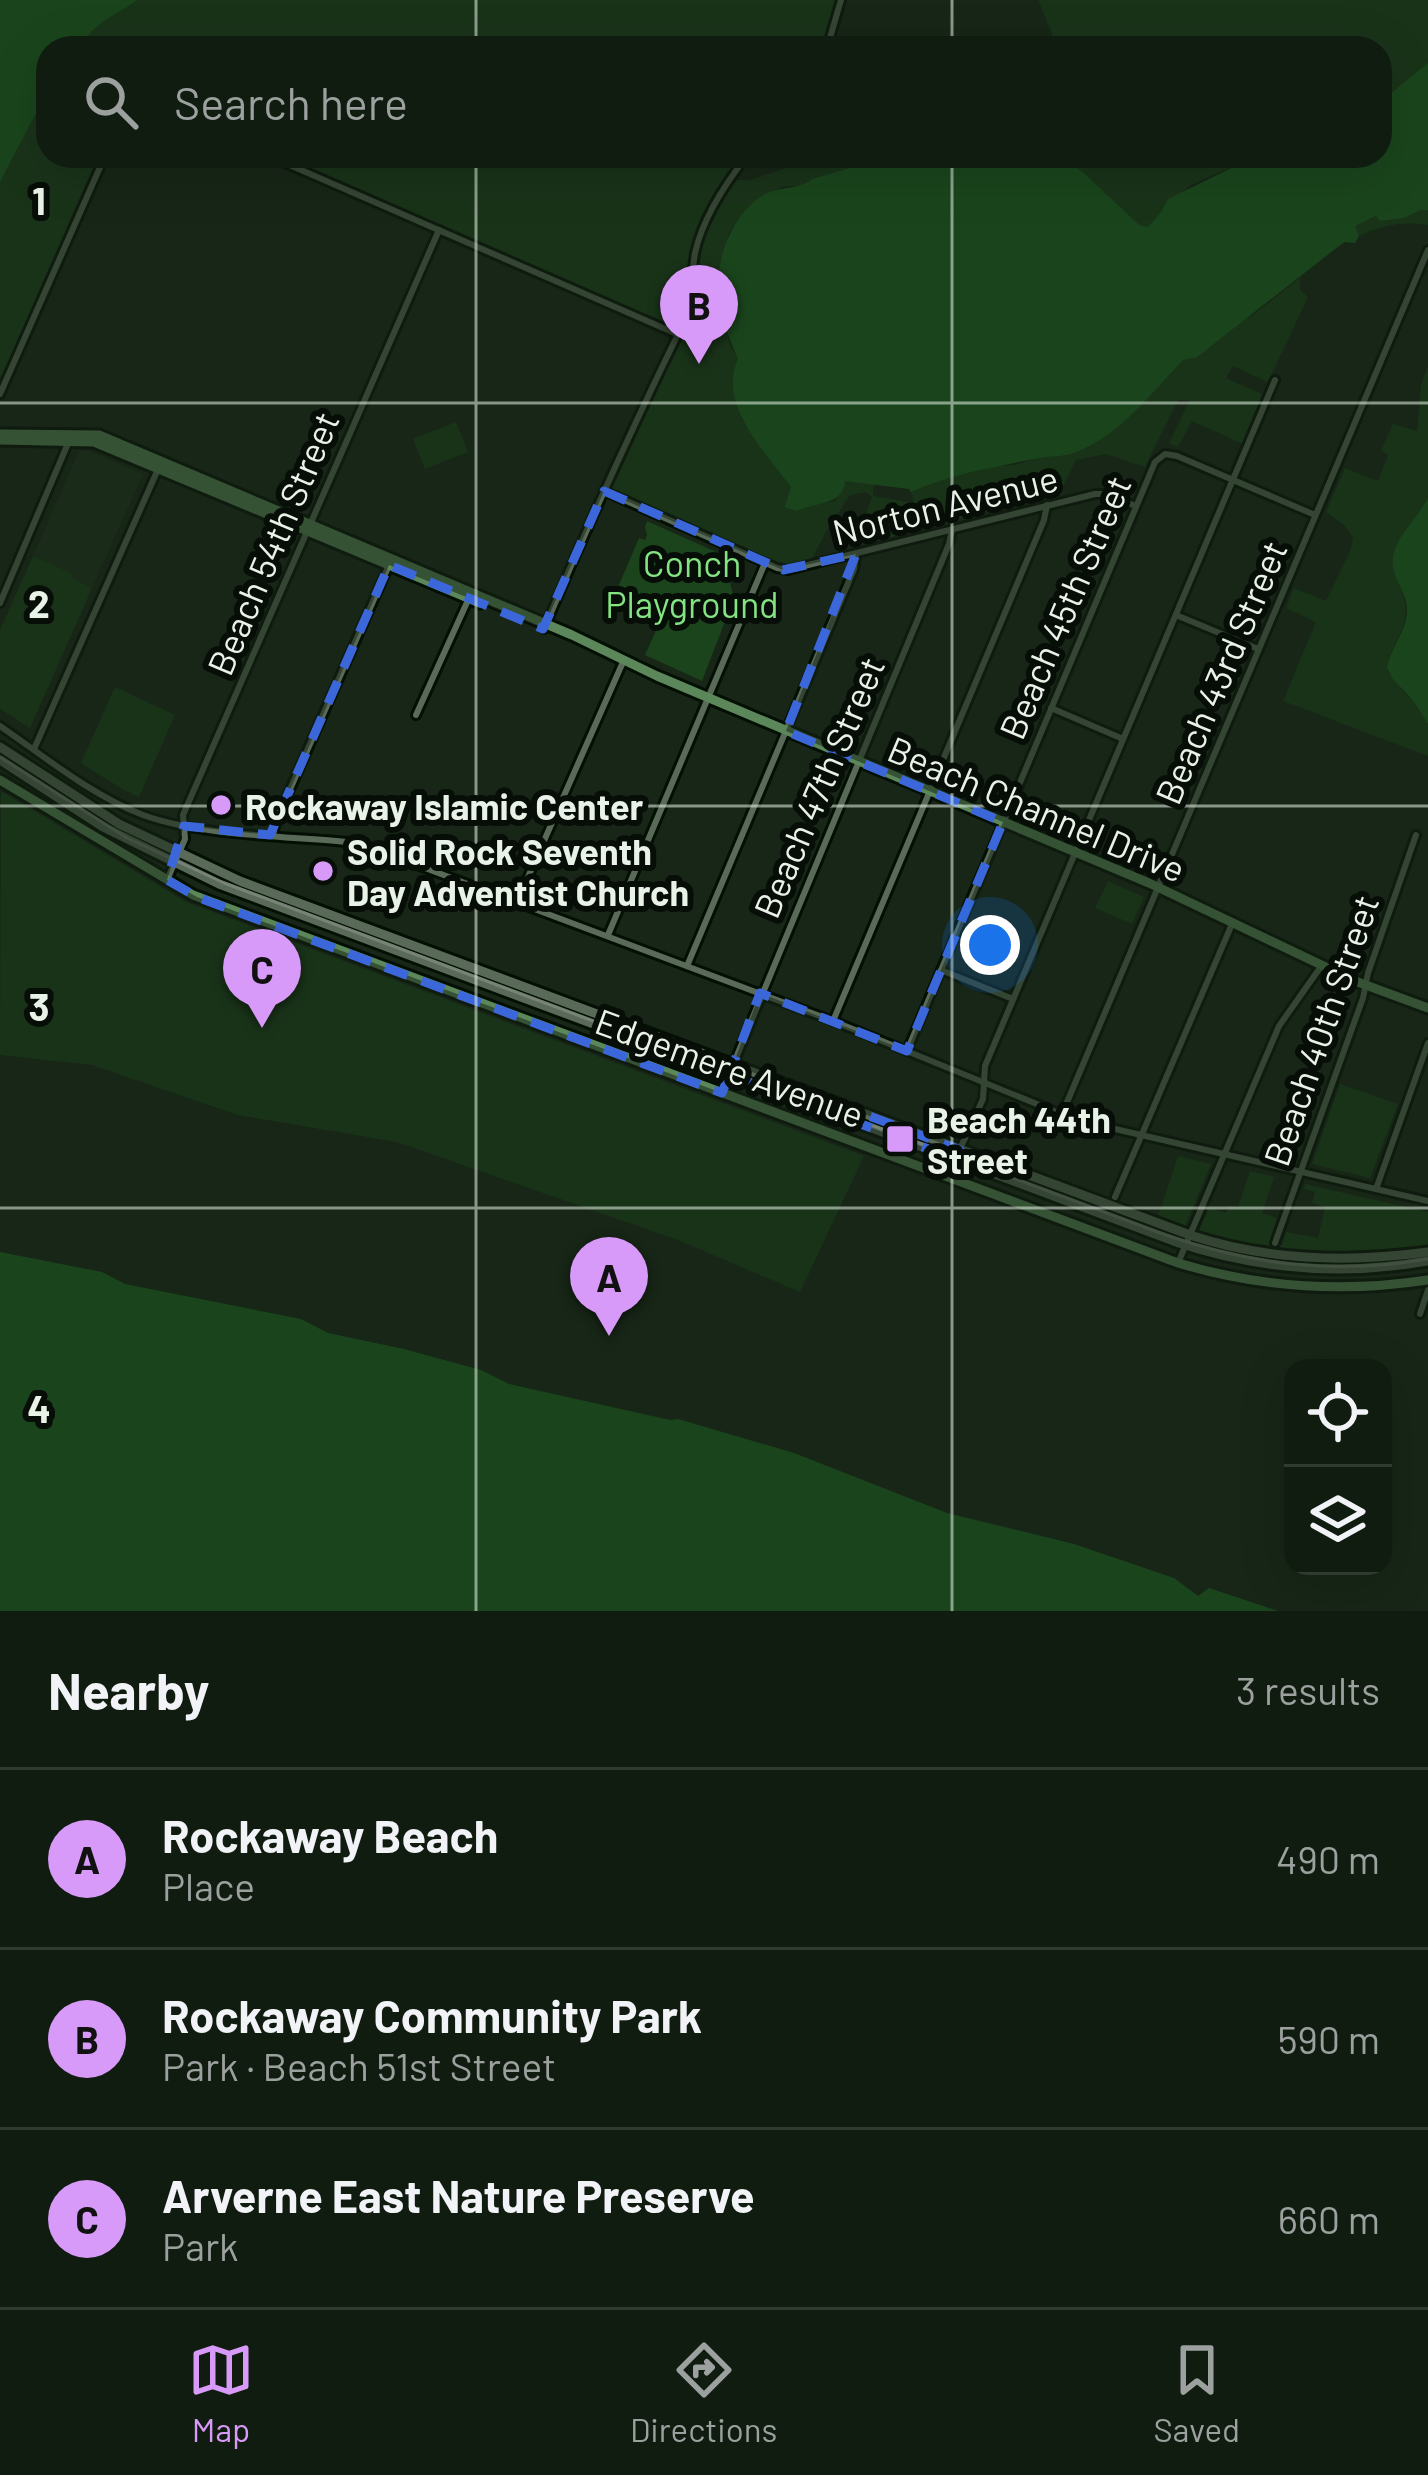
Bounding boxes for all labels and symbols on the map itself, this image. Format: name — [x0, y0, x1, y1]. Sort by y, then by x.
text: 1 — [32, 176, 46, 223]
pin: B — [660, 265, 738, 364]
street label: Beach 54th Street — [197, 405, 347, 681]
street label: Norton Avenue — [828, 455, 1062, 553]
street label: Beach 45th Street — [989, 469, 1139, 745]
street label: Beach 43rd Street — [1145, 534, 1295, 810]
park label: Conch Playground — [605, 541, 779, 625]
text: 2 — [28, 579, 50, 626]
street label: Beach 47th Street — [744, 650, 892, 924]
street label: Beach Channel Drive — [882, 726, 1192, 890]
place label: Rockaway Islamic Center — [245, 784, 644, 827]
marker: Rockaway Islamic Center — [208, 792, 234, 818]
place label: Solid Rock Seventh Day Adventist Church — [347, 829, 689, 913]
marker: Solid Rock Seventh Day Adventist Church — [310, 858, 336, 884]
street label: Beach 40th Street — [1254, 889, 1386, 1171]
your location — [960, 915, 1020, 975]
pin: C — [223, 929, 301, 1028]
text: 3 — [28, 982, 50, 1029]
street label: Edgemere Avenue — [590, 999, 870, 1135]
place label: Beach 44th Street — [927, 1097, 1111, 1181]
marker: Beach 44th Street — [884, 1123, 916, 1155]
pin: A — [570, 1237, 648, 1336]
text: 4 — [27, 1384, 51, 1431]

